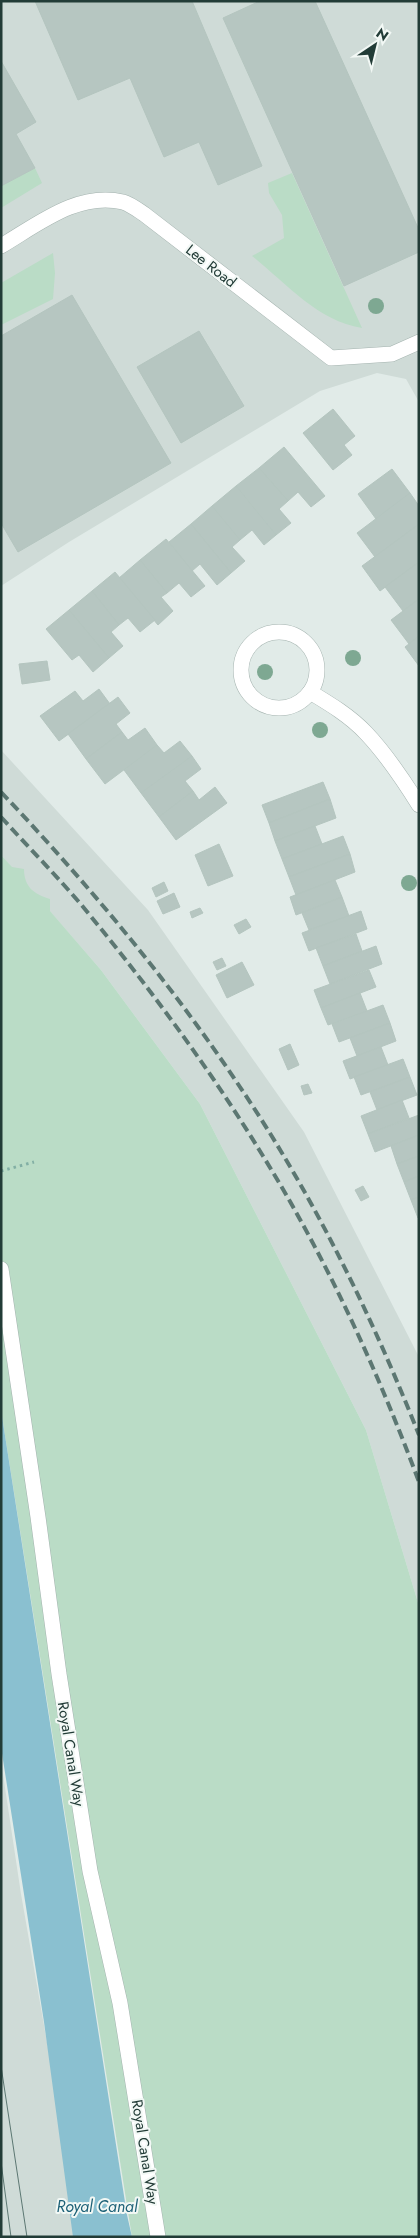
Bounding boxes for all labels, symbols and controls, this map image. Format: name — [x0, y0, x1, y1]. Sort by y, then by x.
north arrow — [350, 20, 400, 70]
text: N — [372, 23, 393, 46]
street label: Lee Road — [181, 239, 241, 293]
street label: Royal Canal Way — [52, 1700, 90, 1808]
street label: Royal Canal Way — [126, 2098, 164, 2206]
water label: Royal Canal — [56, 2195, 139, 2218]

